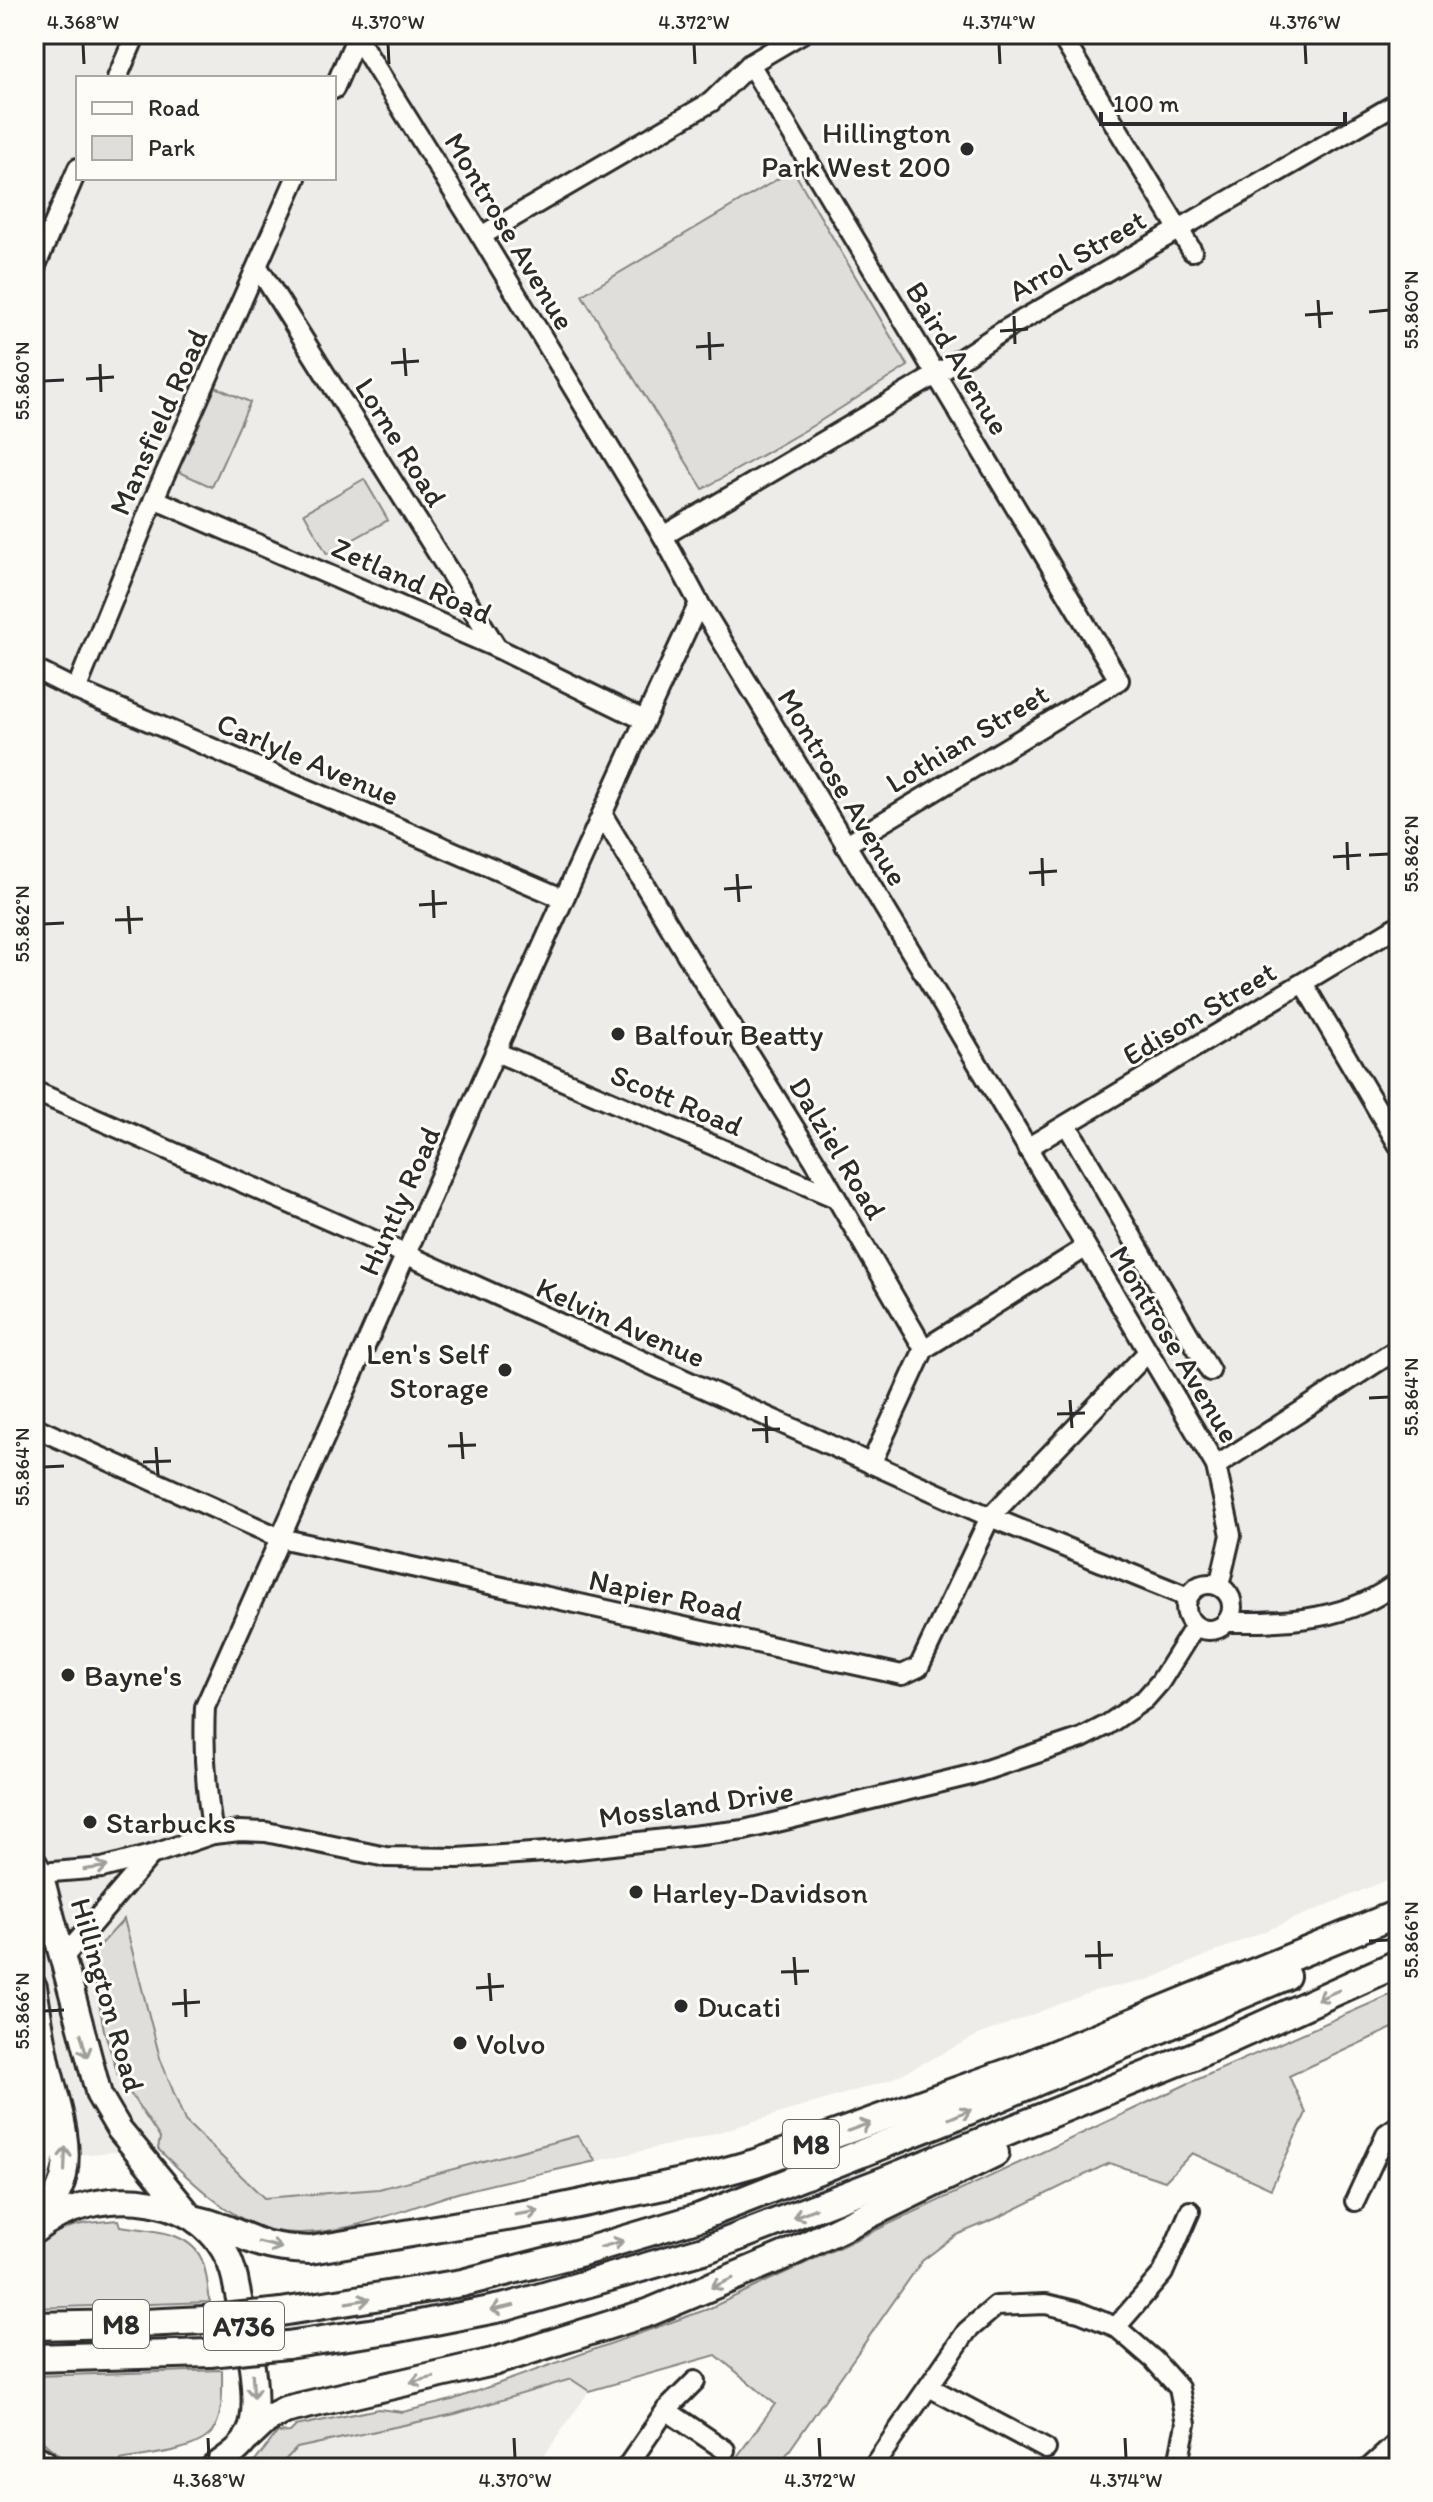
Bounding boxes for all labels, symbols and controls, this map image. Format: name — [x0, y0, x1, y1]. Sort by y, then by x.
text: 4.368°W — [47, 10, 119, 34]
text: 4.370°W — [351, 10, 425, 34]
text: 4.372°W — [658, 10, 730, 34]
text: 4.374°W — [963, 10, 1035, 34]
text: 4.376°W — [1269, 10, 1341, 34]
legend — [76, 76, 336, 180]
scale bar — [1101, 76, 1345, 126]
text: 100 m — [1113, 89, 1179, 118]
text: Road — [148, 93, 200, 122]
place label: Hillington Park West 200 — [761, 114, 951, 185]
street label: Montrose Avenue — [436, 125, 584, 337]
text: Park — [148, 133, 195, 162]
marker: Hillington Park West 200 — [958, 140, 976, 158]
street label: Arrol Street — [1002, 201, 1152, 309]
text: 55.860°N — [1399, 270, 1423, 350]
street label: Baird Avenue — [898, 274, 1018, 442]
street label: Mansfield Road — [100, 323, 216, 521]
text: 55.860°N — [10, 341, 34, 421]
street label: Lorne Road — [347, 371, 455, 513]
street label: Zetland Road — [326, 528, 498, 632]
street label: Lothian Street — [879, 675, 1055, 801]
street label: Montrose Avenue — [769, 681, 917, 893]
street label: Carlyle Avenue — [211, 704, 405, 814]
text: 55.862°N — [1399, 815, 1423, 893]
text: 55.862°N — [10, 885, 34, 963]
street label: Edison Street — [1115, 953, 1283, 1073]
place label: Balfour Beatty — [634, 1016, 823, 1053]
marker: Balfour Beatty — [609, 1025, 627, 1043]
street label: Scott Road — [605, 1056, 749, 1145]
street label: Dalziel Road — [781, 1070, 895, 1226]
street label: Huntly Road — [350, 1121, 448, 1281]
street label: Montrose Avenue — [1101, 1238, 1249, 1450]
street label: Kelvin Avenue — [531, 1268, 711, 1376]
place label: Len's Self Storage — [366, 1335, 490, 1406]
text: 55.864°N — [1399, 1358, 1423, 1436]
marker: Len's Self Storage — [496, 1361, 514, 1379]
text: 55.864°N — [10, 1428, 34, 1506]
street label: Napier Road — [586, 1561, 746, 1629]
place label: Bayne's — [84, 1657, 182, 1694]
marker: Bayne's — [59, 1666, 77, 1684]
street label: Mossland Drive — [596, 1772, 796, 1836]
place label: Starbucks — [106, 1804, 236, 1841]
marker: Starbucks — [81, 1813, 99, 1831]
one-way arrow — [83, 1860, 108, 1875]
place label: Harley-Davidson — [652, 1874, 868, 1911]
marker: Harley-Davidson — [627, 1883, 645, 1901]
street label: Hillington Road — [63, 1894, 154, 2097]
text: 55.866°N — [1399, 1901, 1423, 1979]
text: 55.866°N — [10, 1972, 34, 2050]
place label: Ducati — [697, 1988, 781, 2025]
one-way arrow — [1316, 1988, 1340, 2003]
marker: Ducati — [672, 1997, 690, 2015]
place label: Volvo — [476, 2025, 545, 2062]
one-way arrow — [78, 2032, 93, 2058]
marker: Volvo — [451, 2034, 469, 2052]
one-way arrow — [947, 2106, 972, 2120]
one-way arrow — [846, 2119, 871, 2133]
road number: M8 — [783, 2120, 839, 2168]
one-way arrow — [57, 2146, 72, 2173]
one-way arrow — [514, 2205, 539, 2220]
one-way arrow — [792, 2207, 817, 2221]
one-way arrow — [598, 2236, 624, 2251]
one-way arrow — [257, 2238, 283, 2253]
one-way arrow — [710, 2277, 735, 2292]
one-way arrow — [345, 2293, 370, 2308]
road number: M8 — [93, 2300, 149, 2348]
one-way arrow — [490, 2301, 516, 2316]
road number: A736 — [204, 2302, 284, 2350]
one-way arrow — [246, 2372, 261, 2399]
one-way arrow — [409, 2373, 435, 2388]
text: 4.368°W — [173, 2468, 245, 2492]
text: 4.370°W — [478, 2468, 552, 2492]
text: 4.372°W — [784, 2468, 856, 2492]
text: 4.374°W — [1090, 2468, 1162, 2492]

